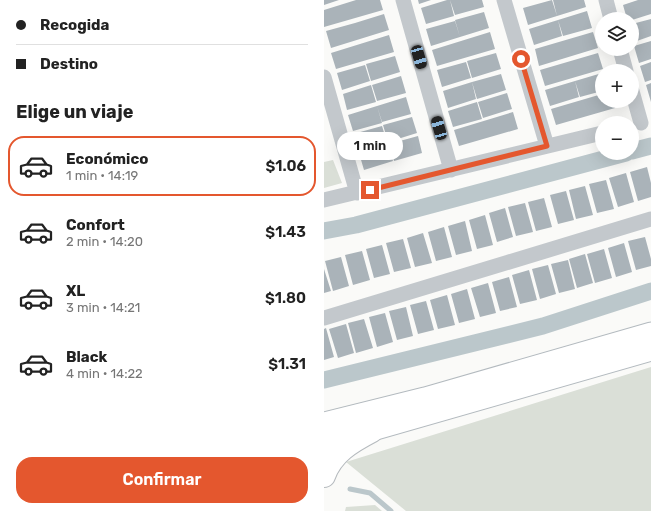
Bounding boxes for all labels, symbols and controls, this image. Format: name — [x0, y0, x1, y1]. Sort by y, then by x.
map controls — [595, 12, 639, 160]
button: layers — [595, 12, 639, 56]
text: Recogida — [40, 16, 109, 34]
car — [410, 44, 428, 70]
route start — [512, 50, 530, 68]
text: Destino — [40, 55, 98, 73]
button: + — [595, 64, 639, 108]
text: Elige un viaje — [16, 101, 133, 123]
car — [430, 115, 448, 141]
button: − — [595, 116, 639, 160]
callout: 1 min — [337, 132, 403, 160]
text: 1 min — [354, 138, 386, 153]
icon: car — [18, 148, 54, 184]
text: Económico — [66, 150, 148, 168]
text: $1.06 — [265, 157, 306, 175]
text: 1 min · 14:19 — [66, 168, 138, 183]
route end — [361, 181, 379, 199]
icon: car — [18, 214, 54, 250]
text: Confort — [66, 216, 125, 234]
text: $1.43 — [265, 223, 306, 241]
text: 2 min · 14:20 — [66, 234, 143, 249]
icon: car — [18, 280, 54, 316]
text: XL — [66, 282, 85, 300]
text: $1.80 — [265, 289, 306, 307]
text: 3 min · 14:21 — [66, 300, 140, 315]
icon: car — [18, 346, 54, 382]
text: Black — [66, 348, 107, 366]
text: $1.31 — [268, 355, 306, 373]
text: 4 min · 14:22 — [66, 366, 143, 381]
button: Confirmar — [16, 457, 308, 503]

